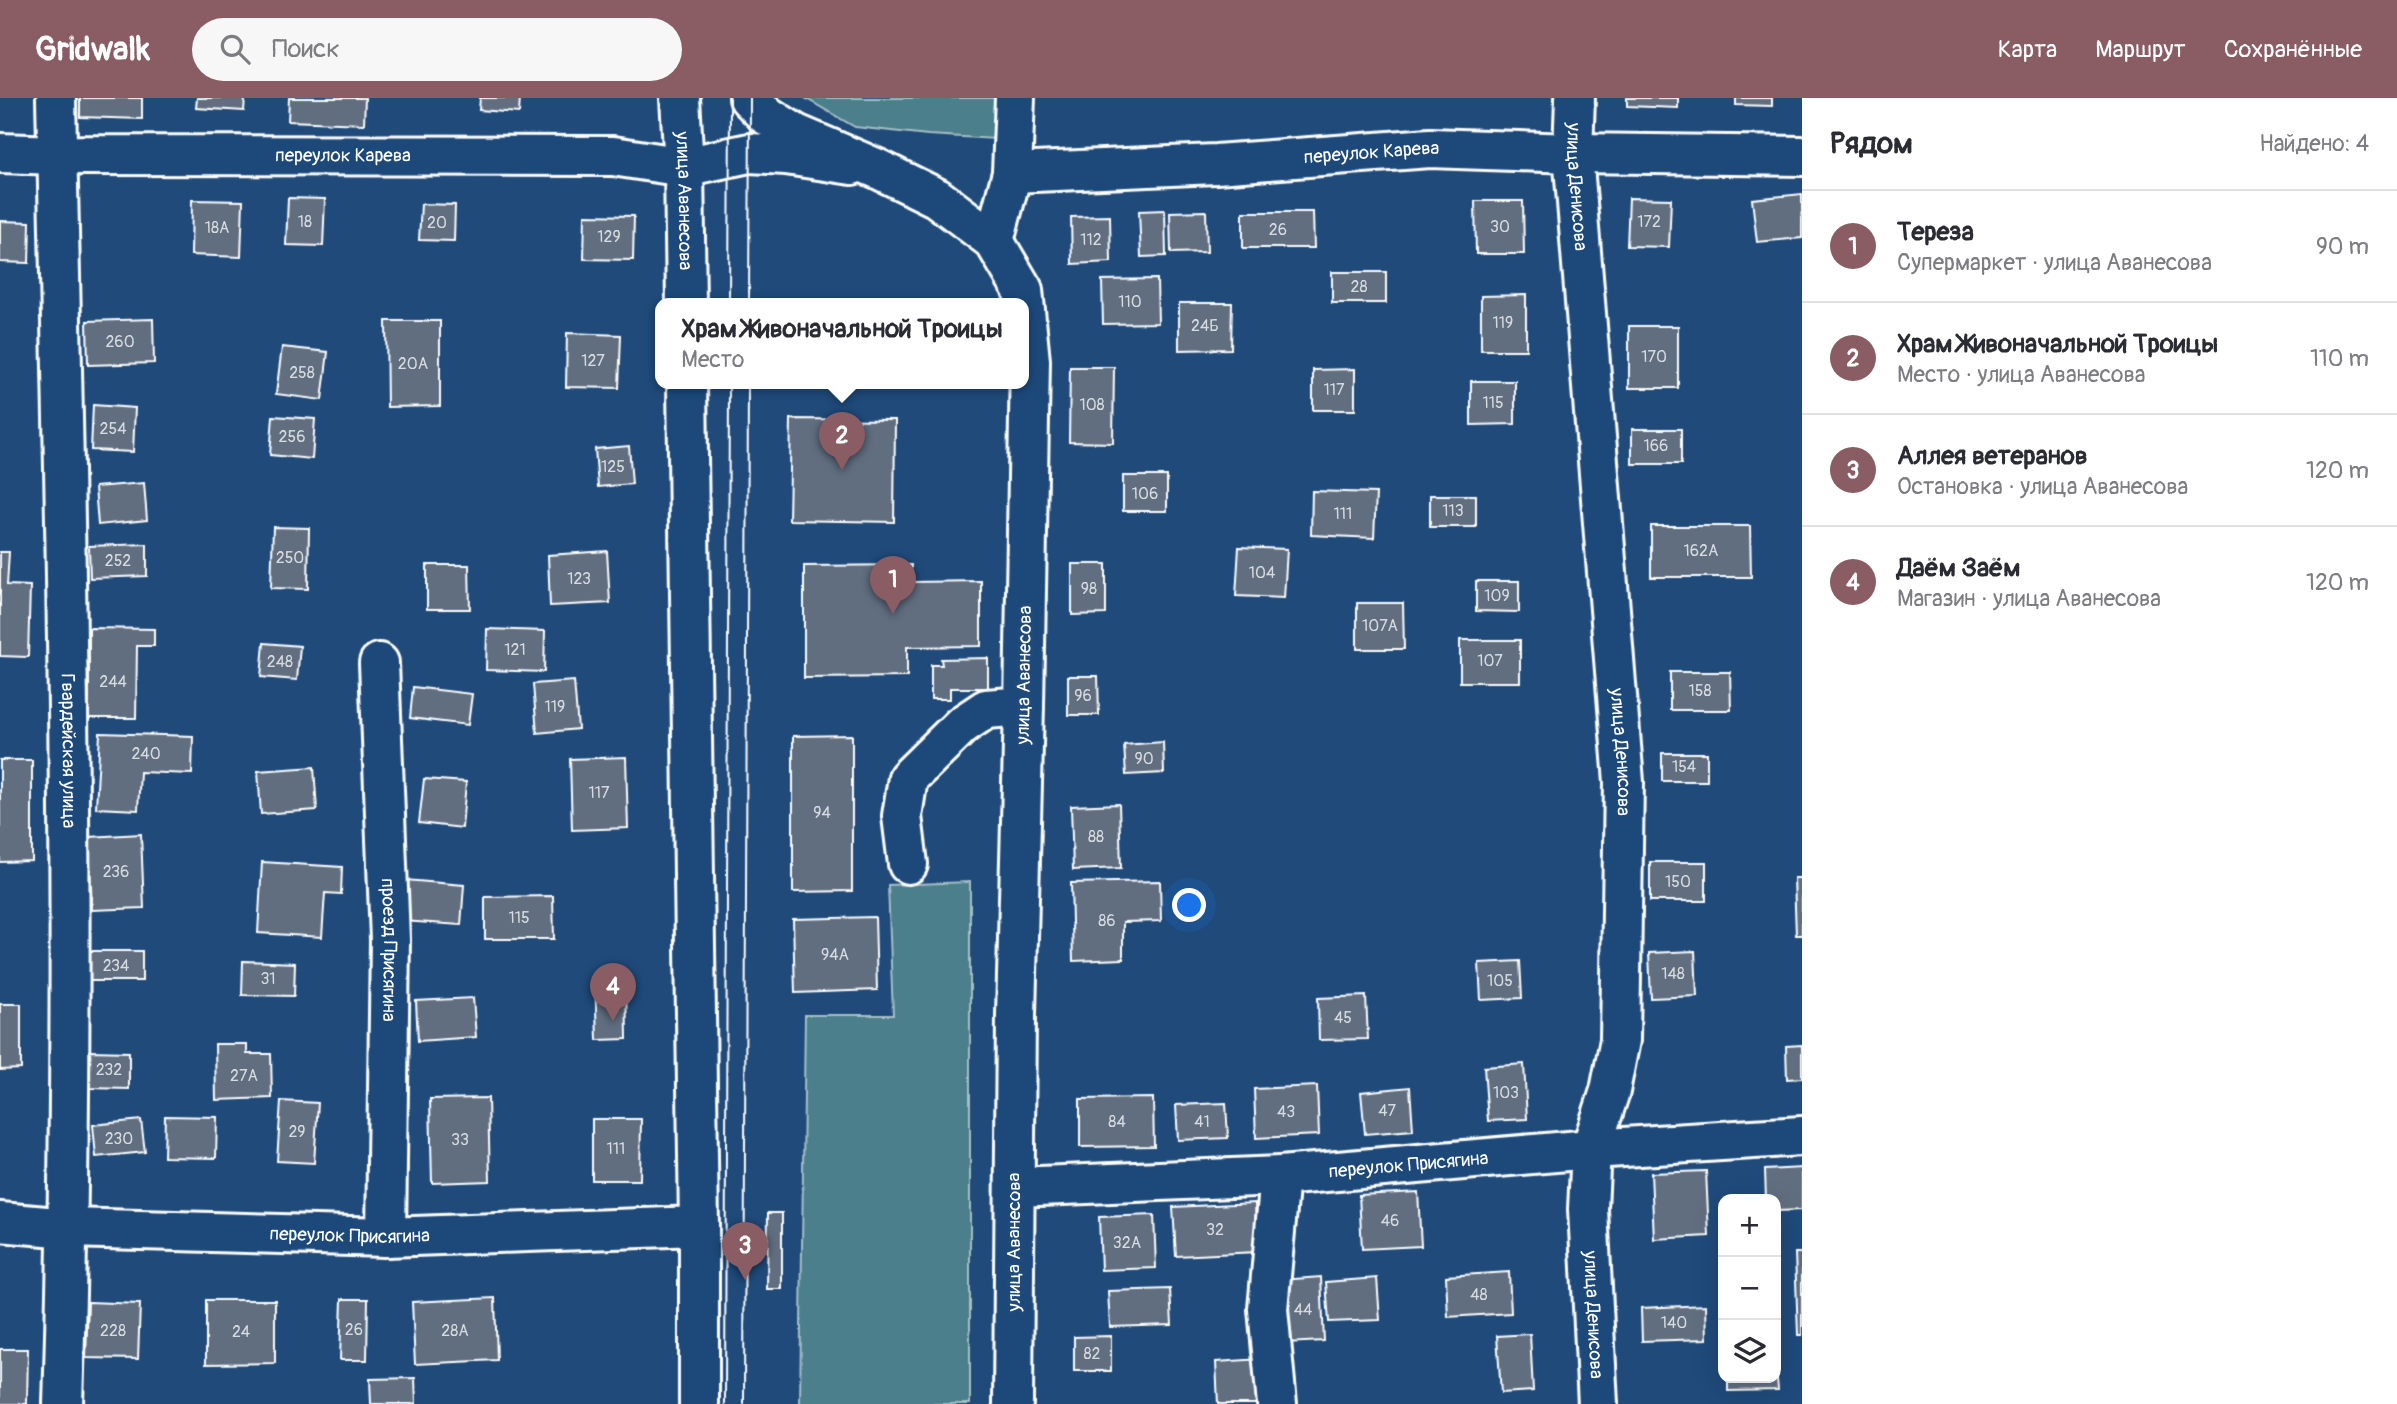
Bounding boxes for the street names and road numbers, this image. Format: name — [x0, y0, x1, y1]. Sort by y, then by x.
street label: улица Денисова — [1561, 121, 1593, 252]
street label: улица Аванесова — [670, 130, 698, 271]
street label: переулок Карева — [1303, 136, 1440, 169]
street label: переулок Карева — [275, 143, 411, 168]
street label: улица Аванесова — [1011, 605, 1037, 746]
street label: Гвардейская улица — [56, 673, 81, 829]
street label: улица Денисова — [1604, 686, 1636, 816]
street label: проезд Присягина — [376, 878, 402, 1022]
street label: переулок Присягина — [1327, 1146, 1489, 1184]
street label: улица Аванесова — [1002, 1172, 1026, 1312]
street label: переулок Присягина — [269, 1222, 430, 1249]
street label: улица Денисова — [1578, 1249, 1609, 1379]

